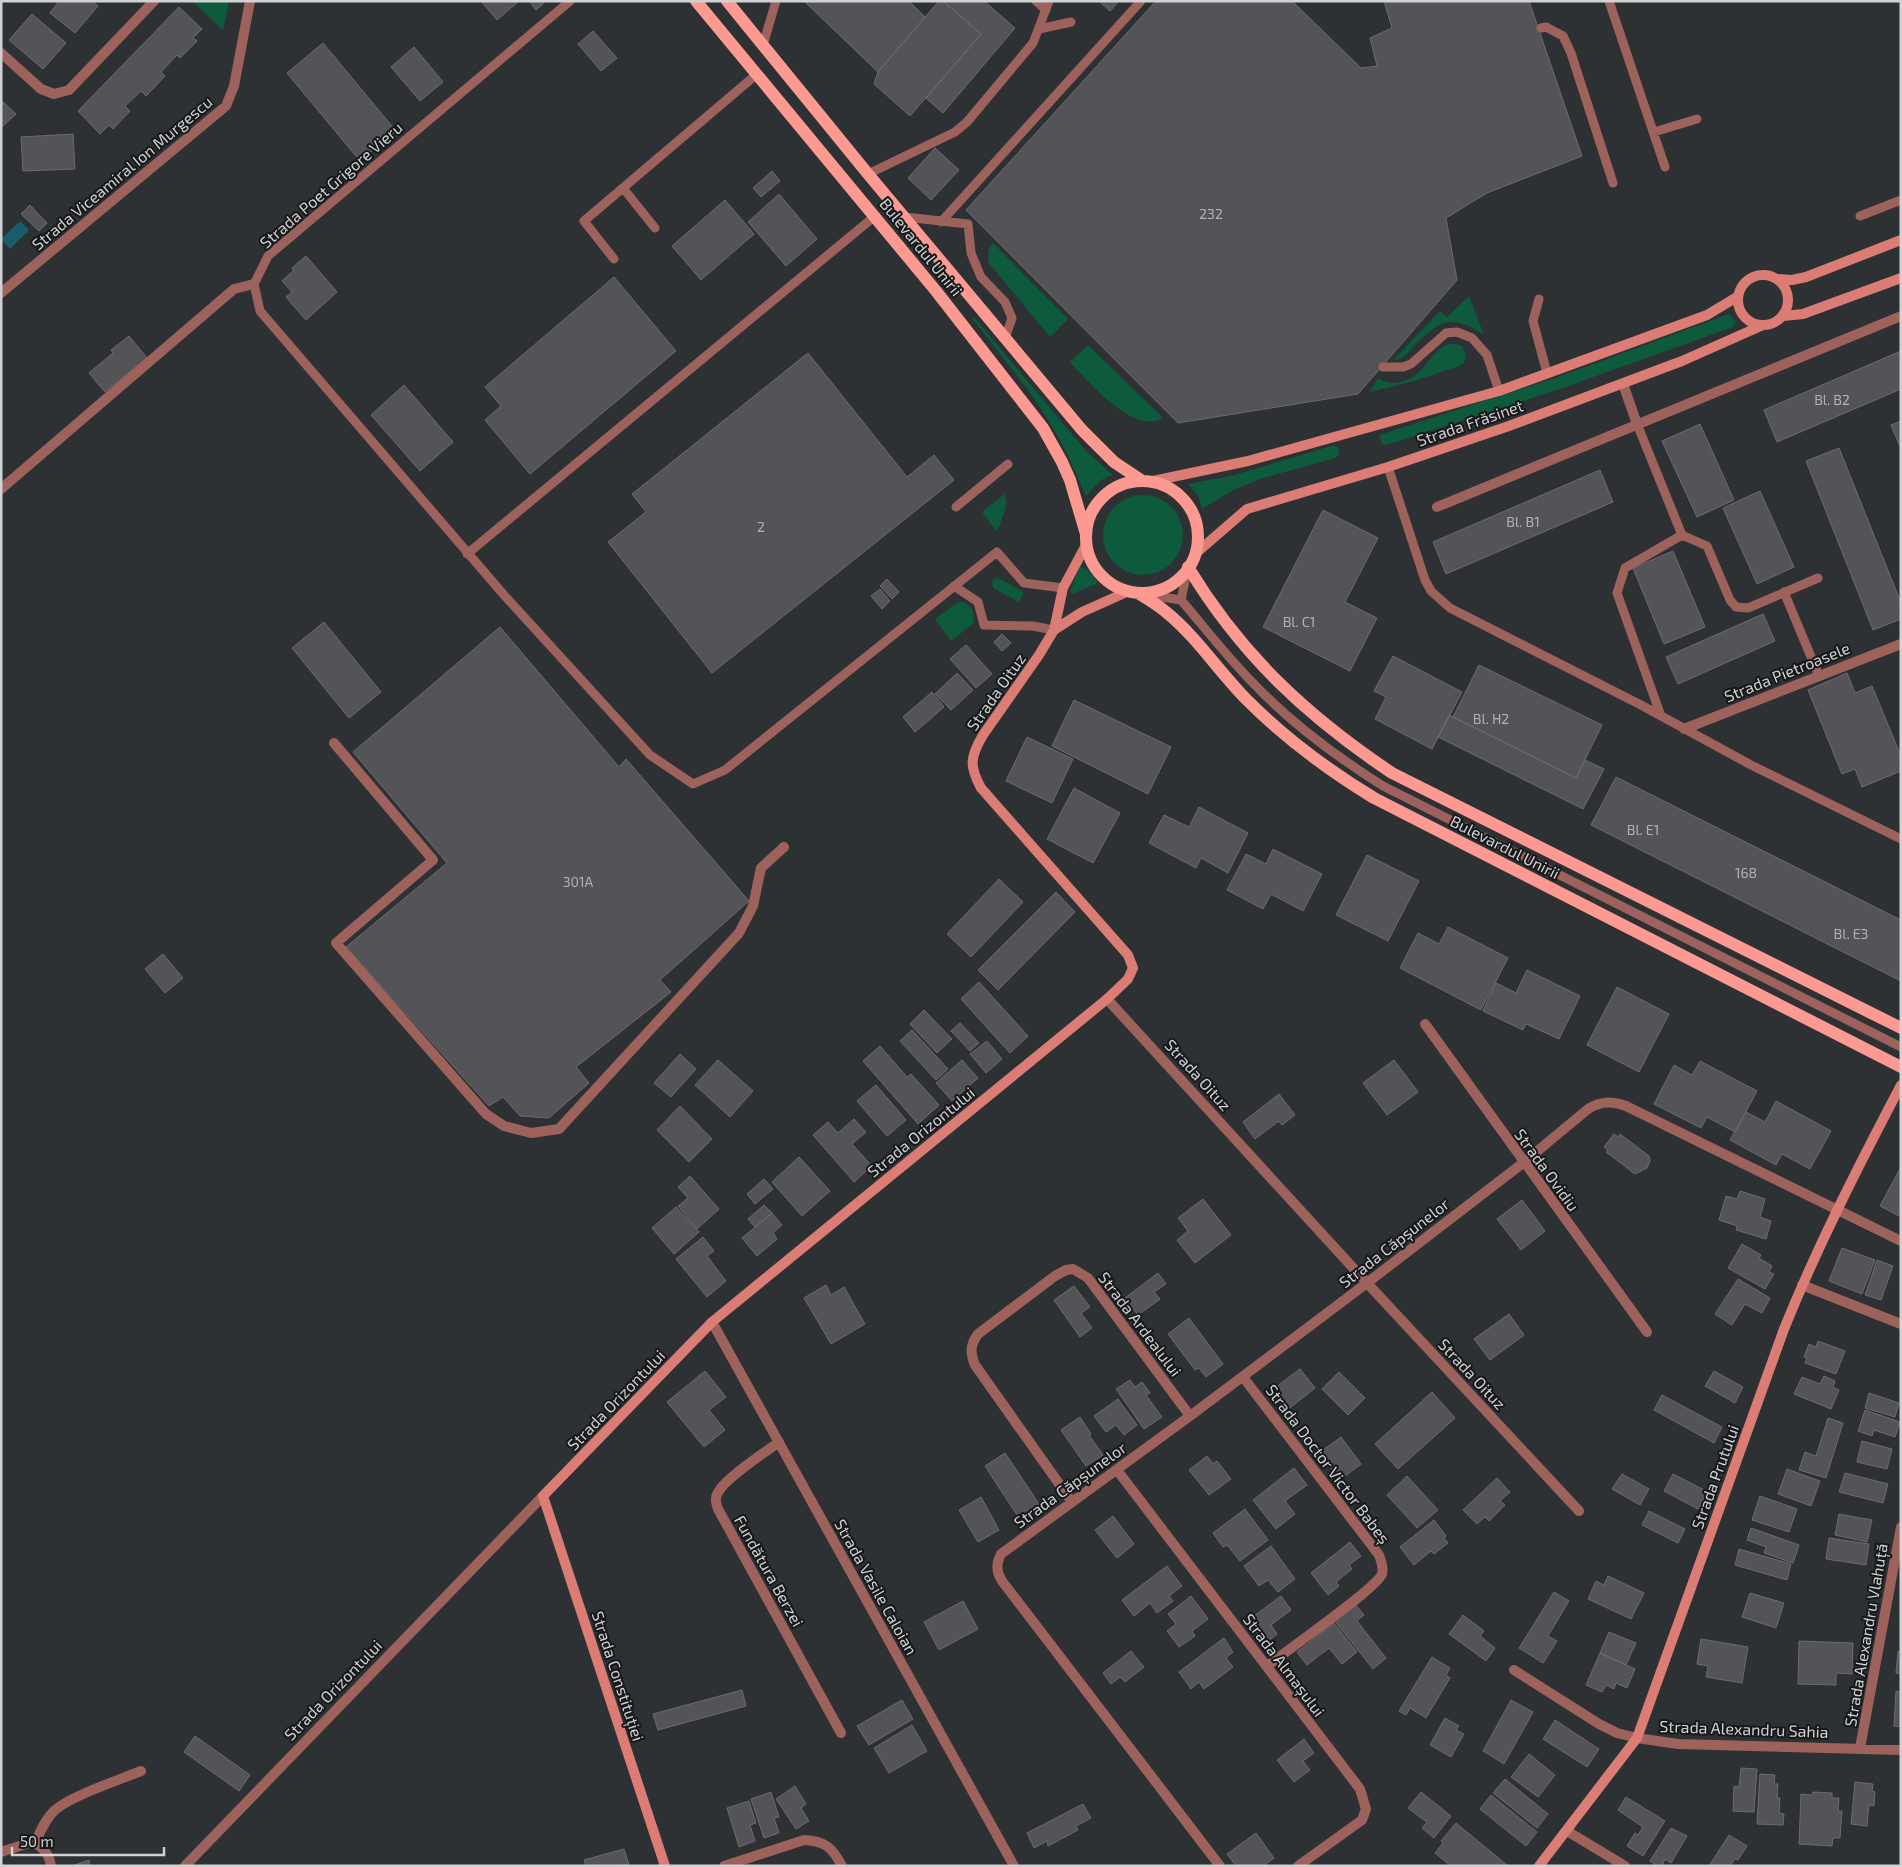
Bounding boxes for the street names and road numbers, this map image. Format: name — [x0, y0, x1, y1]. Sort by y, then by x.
street label: Strada Viceamiral Ion Murgescu — [28, 92, 216, 254]
street label: Strada Poet Grigore Vieru — [256, 118, 406, 252]
street label: Bulevardul Unirii — [876, 194, 967, 299]
street label: Strada Frăsinet — [1414, 395, 1526, 450]
street label: Strada Pietroasele — [1721, 638, 1852, 705]
street label: Strada Oituz — [962, 650, 1029, 734]
street label: Bulevardul Unirii — [1447, 811, 1563, 882]
street label: Strada Oituz — [1161, 1035, 1235, 1114]
street label: Strada Orizontului — [863, 1083, 978, 1181]
street label: Strada Ovidiu — [1511, 1125, 1584, 1215]
street label: Strada Căpșunelor — [1335, 1193, 1454, 1293]
street label: Strada Ardealului — [1095, 1268, 1186, 1380]
street label: Strada Oituz — [1435, 1334, 1510, 1413]
street label: Strada Orizontului — [563, 1345, 668, 1454]
street label: Strada Doctor Victor Babeș — [1261, 1380, 1395, 1548]
street label: Strada Prutului — [1687, 1422, 1742, 1532]
street label: Strada Căpșunelor — [1010, 1437, 1131, 1533]
street label: Fundătura Berzei — [731, 1512, 808, 1630]
street label: Strada Vasile Caloian — [831, 1516, 922, 1658]
street label: Strada Alexandru Vlahuță — [1840, 1542, 1893, 1728]
street label: Strada Constituției — [587, 1609, 648, 1744]
street label: Strada Almașului — [1238, 1610, 1329, 1721]
street label: Strada Orizontului — [280, 1635, 385, 1744]
street label: Strada Alexandru Sahia — [1659, 1716, 1829, 1741]

